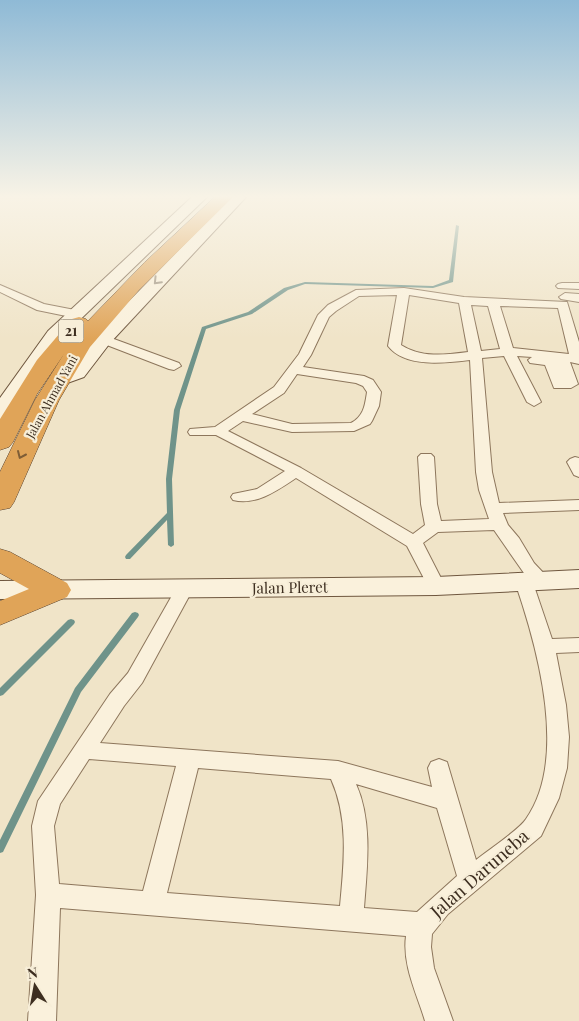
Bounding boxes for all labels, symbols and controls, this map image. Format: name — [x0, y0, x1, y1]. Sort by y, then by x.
one-way arrow — [154, 276, 163, 285]
road number: 21 — [58, 320, 84, 342]
street label: Jalan Ahmad Yani — [21, 352, 81, 442]
one-way arrow — [17, 450, 28, 459]
street label: Jalan Pleret — [251, 576, 329, 598]
street label: Jalan Daruneba — [424, 824, 534, 923]
north arrow — [10, 961, 60, 1011]
text: N — [26, 962, 39, 983]

